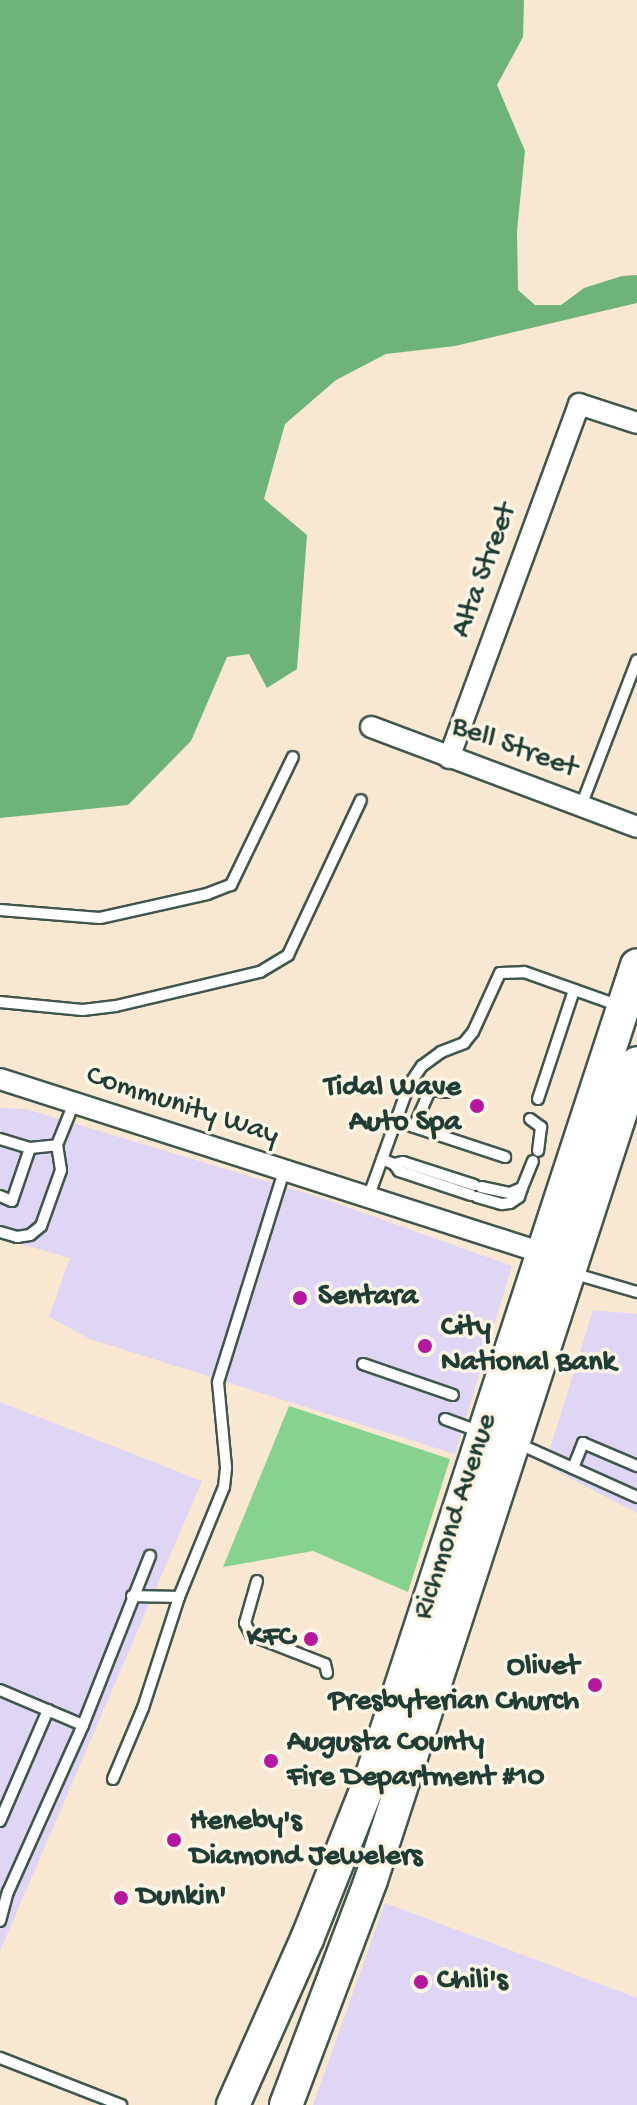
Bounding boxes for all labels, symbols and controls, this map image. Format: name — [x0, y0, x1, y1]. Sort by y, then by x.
street label: Alta Street — [445, 499, 527, 643]
street label: Bell Street — [446, 710, 582, 788]
street label: Community Way — [81, 1059, 283, 1155]
place label: Tidal Wave Auto Spa — [324, 1071, 461, 1142]
marker: Tidal Wave Auto Spa — [468, 1097, 486, 1115]
place label: Sentara — [318, 1280, 418, 1316]
marker: Sentara — [289, 1287, 311, 1309]
place label: City National Bank — [441, 1311, 616, 1382]
marker: City National Bank — [416, 1337, 434, 1355]
street label: Richmond Avenue — [407, 1409, 507, 1625]
place label: KFC — [247, 1621, 295, 1657]
marker: KFC — [302, 1630, 320, 1648]
place label: Olivet Presbyterian Church — [328, 1650, 579, 1720]
marker: Olivet Presbyterian Church — [586, 1676, 604, 1694]
place label: Augusta County Fire Department #10 — [287, 1726, 545, 1796]
marker: Augusta County Fire Department #10 — [262, 1752, 280, 1770]
place label: Heneby's Diamond Jewelers — [190, 1805, 422, 1876]
marker: Heneby's Diamond Jewelers — [165, 1831, 183, 1849]
place label: Dunkin' — [137, 1880, 227, 1916]
marker: Dunkin' — [112, 1889, 130, 1907]
place label: Chili's — [437, 1964, 508, 2000]
marker: Chili's — [412, 1973, 430, 1991]

